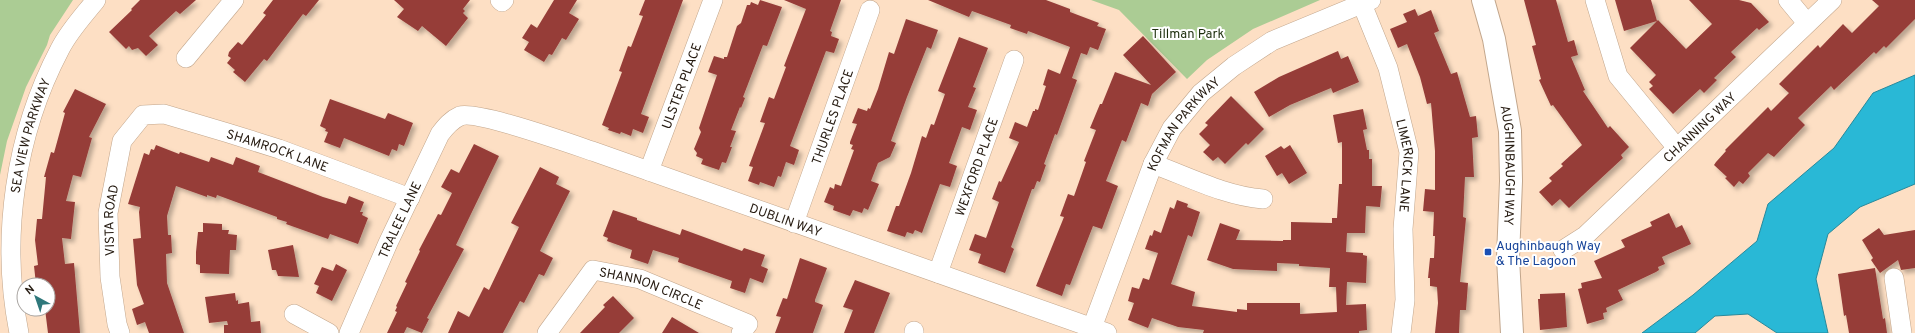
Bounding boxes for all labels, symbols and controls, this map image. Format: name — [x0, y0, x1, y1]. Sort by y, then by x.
park label: Tillman Park — [1152, 27, 1225, 43]
street label: ULSTER PLACE — [659, 41, 706, 132]
street label: THURLES PLACE — [809, 67, 858, 167]
street label: KOFMAN PARKWAY — [1145, 75, 1224, 174]
street label: SEA VIEW PARKWAY — [9, 76, 55, 195]
street label: CHANNING WAY — [1661, 90, 1740, 167]
street label: AUGHINBAUGH WAY — [1496, 104, 1517, 226]
street label: WEXFORD PLACE — [953, 116, 1003, 219]
street label: LIMERICK LANE — [1391, 118, 1416, 213]
street label: SHAMROCK LANE — [224, 127, 330, 177]
street label: TRALEE LANE — [376, 179, 426, 261]
street label: VISTA ROAD — [102, 183, 123, 256]
street label: DUBLIN WAY — [747, 201, 824, 242]
place label: Aughinbaugh Way & The Lagoon — [1496, 239, 1601, 270]
marker: Aughinbaugh Way & The Lagoon — [1483, 247, 1493, 257]
street label: SHANNON CIRCLE — [597, 265, 705, 314]
north arrow — [16, 277, 56, 317]
text: N — [23, 282, 38, 298]

